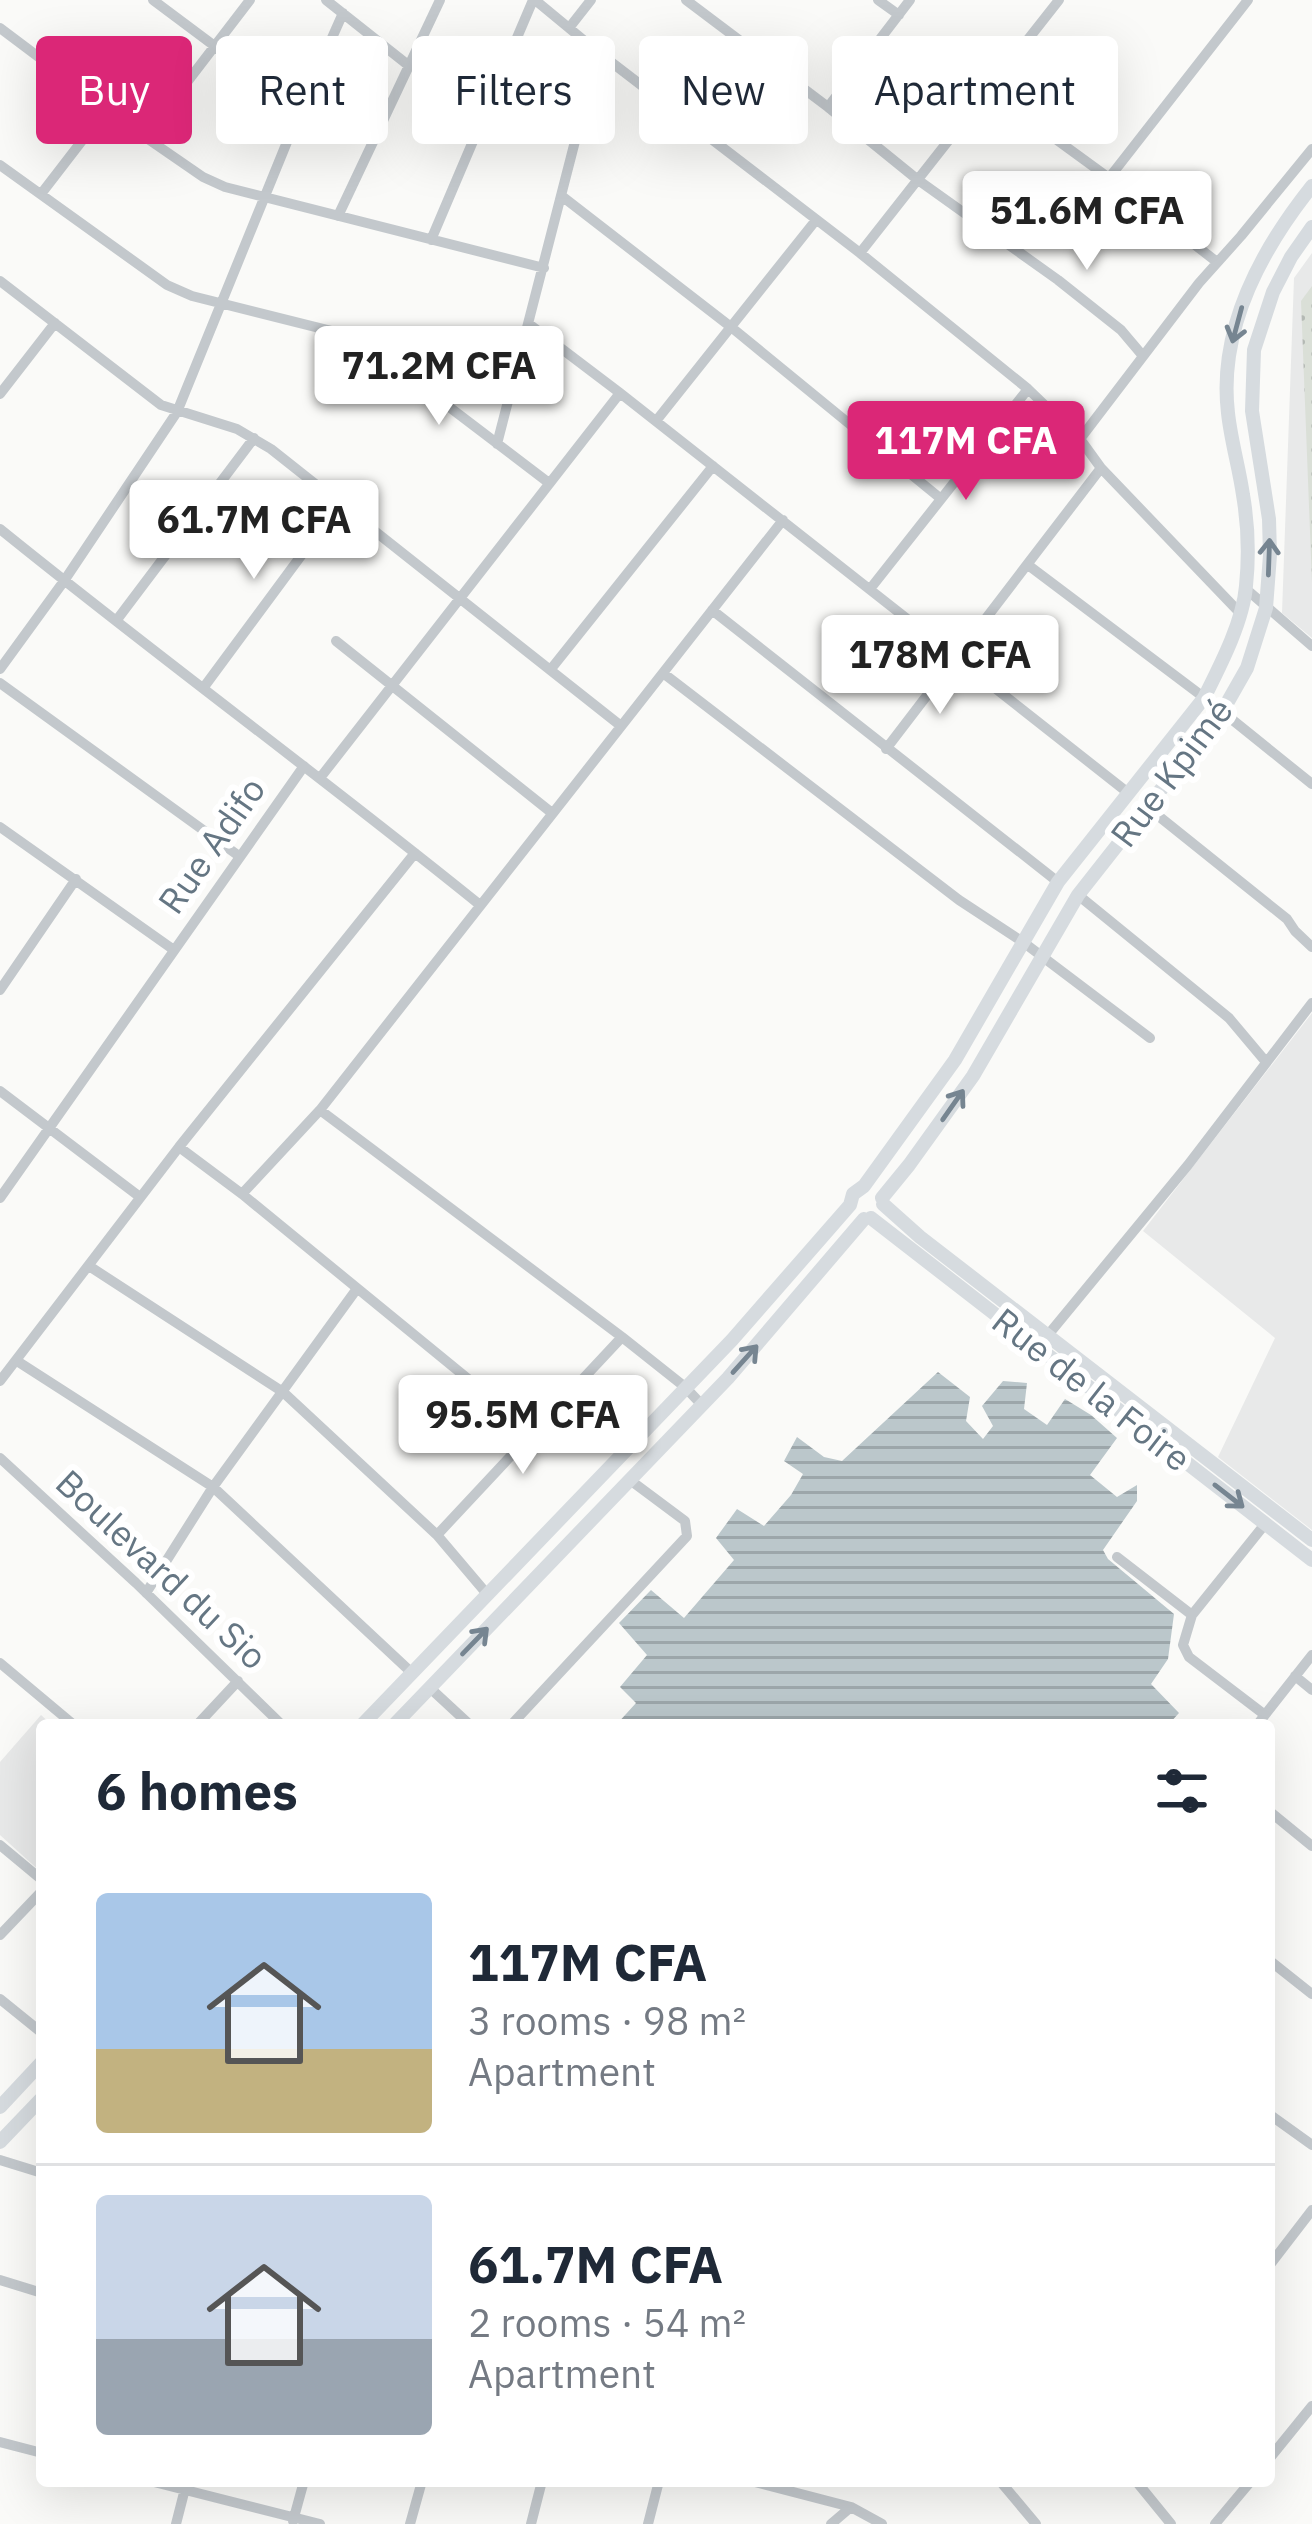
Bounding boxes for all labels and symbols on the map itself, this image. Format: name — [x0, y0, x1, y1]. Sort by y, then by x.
pin: 51.6M CFA — [950, 171, 1224, 273]
one-way arrow — [1225, 305, 1247, 343]
pin: 71.2M CFA — [302, 326, 576, 428]
pin: 117M CFA — [842, 401, 1090, 503]
pin: 61.7M CFA — [117, 480, 391, 582]
one-way arrow — [1258, 538, 1281, 577]
pin: 178M CFA — [816, 615, 1064, 717]
street label: Rue Kpimé — [1099, 688, 1243, 856]
street label: Rue Adifo — [147, 767, 275, 923]
one-way arrow — [940, 1089, 965, 1122]
street label: Rue de la Foire — [983, 1297, 1201, 1481]
one-way arrow — [731, 1344, 758, 1375]
pin: 95.5M CFA — [386, 1375, 660, 1477]
street label: Boulevard du Sio — [46, 1459, 278, 1679]
one-way arrow — [1213, 1482, 1245, 1509]
one-way arrow — [461, 1626, 489, 1656]

